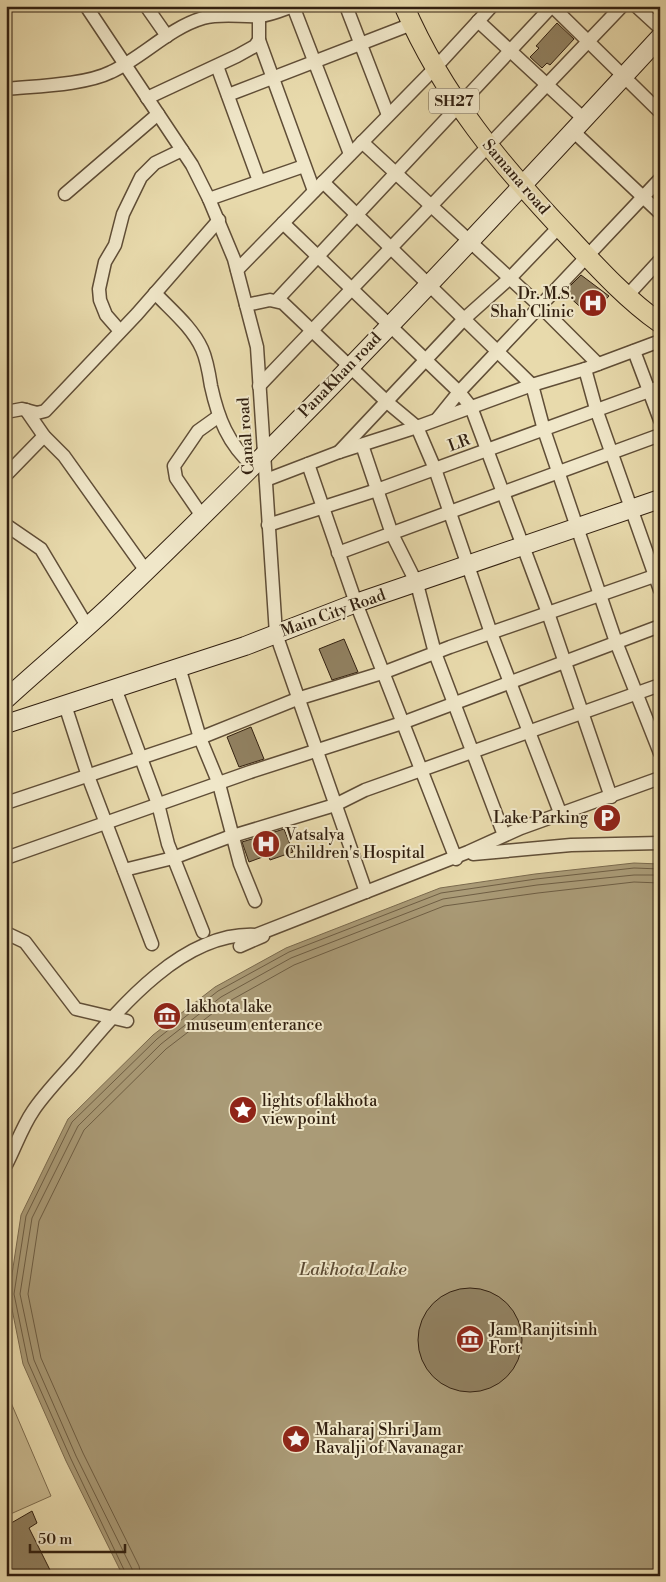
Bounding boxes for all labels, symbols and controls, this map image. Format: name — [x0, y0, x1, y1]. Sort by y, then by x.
road number: SH27 — [429, 88, 479, 114]
street label: Samana road — [478, 135, 554, 219]
place label: Dr. M.S. Shah Clinic — [490, 284, 574, 322]
hospital icon: Dr. M.S. Shah Clinic — [578, 288, 608, 318]
street label: PanaKhan road — [294, 328, 386, 422]
street label: Canal road — [233, 397, 259, 475]
street label: LR — [445, 430, 473, 456]
street label: Main City Road — [278, 585, 388, 641]
parking icon: Lake Parking — [592, 803, 622, 833]
place label: Lake Parking — [493, 808, 589, 828]
place label: Vatsalya Children's Hospital — [284, 825, 425, 863]
hospital icon: Vatsalya Children's Hospital — [251, 829, 281, 859]
place label: lakhota lake museum enterance — [186, 997, 323, 1035]
museum icon: lakhota lake museum enterance — [152, 1001, 182, 1031]
place label: lights of lakhota view point — [261, 1091, 378, 1129]
place icon: lights of lakhota view point — [228, 1095, 258, 1125]
water label: Lakhota Lake — [298, 1258, 407, 1281]
place label: Jam Ranjitsinh Fort — [488, 1320, 598, 1358]
museum icon: Jam Ranjitsinh Fort — [455, 1324, 485, 1354]
place label: Maharaj Shri Jam Ravalji of Navanagar — [315, 1420, 463, 1458]
place icon: Maharaj Shri Jam Ravalji of Navanagar — [281, 1424, 311, 1454]
scale bar — [30, 1522, 125, 1554]
text: 50 m — [38, 1530, 72, 1549]

